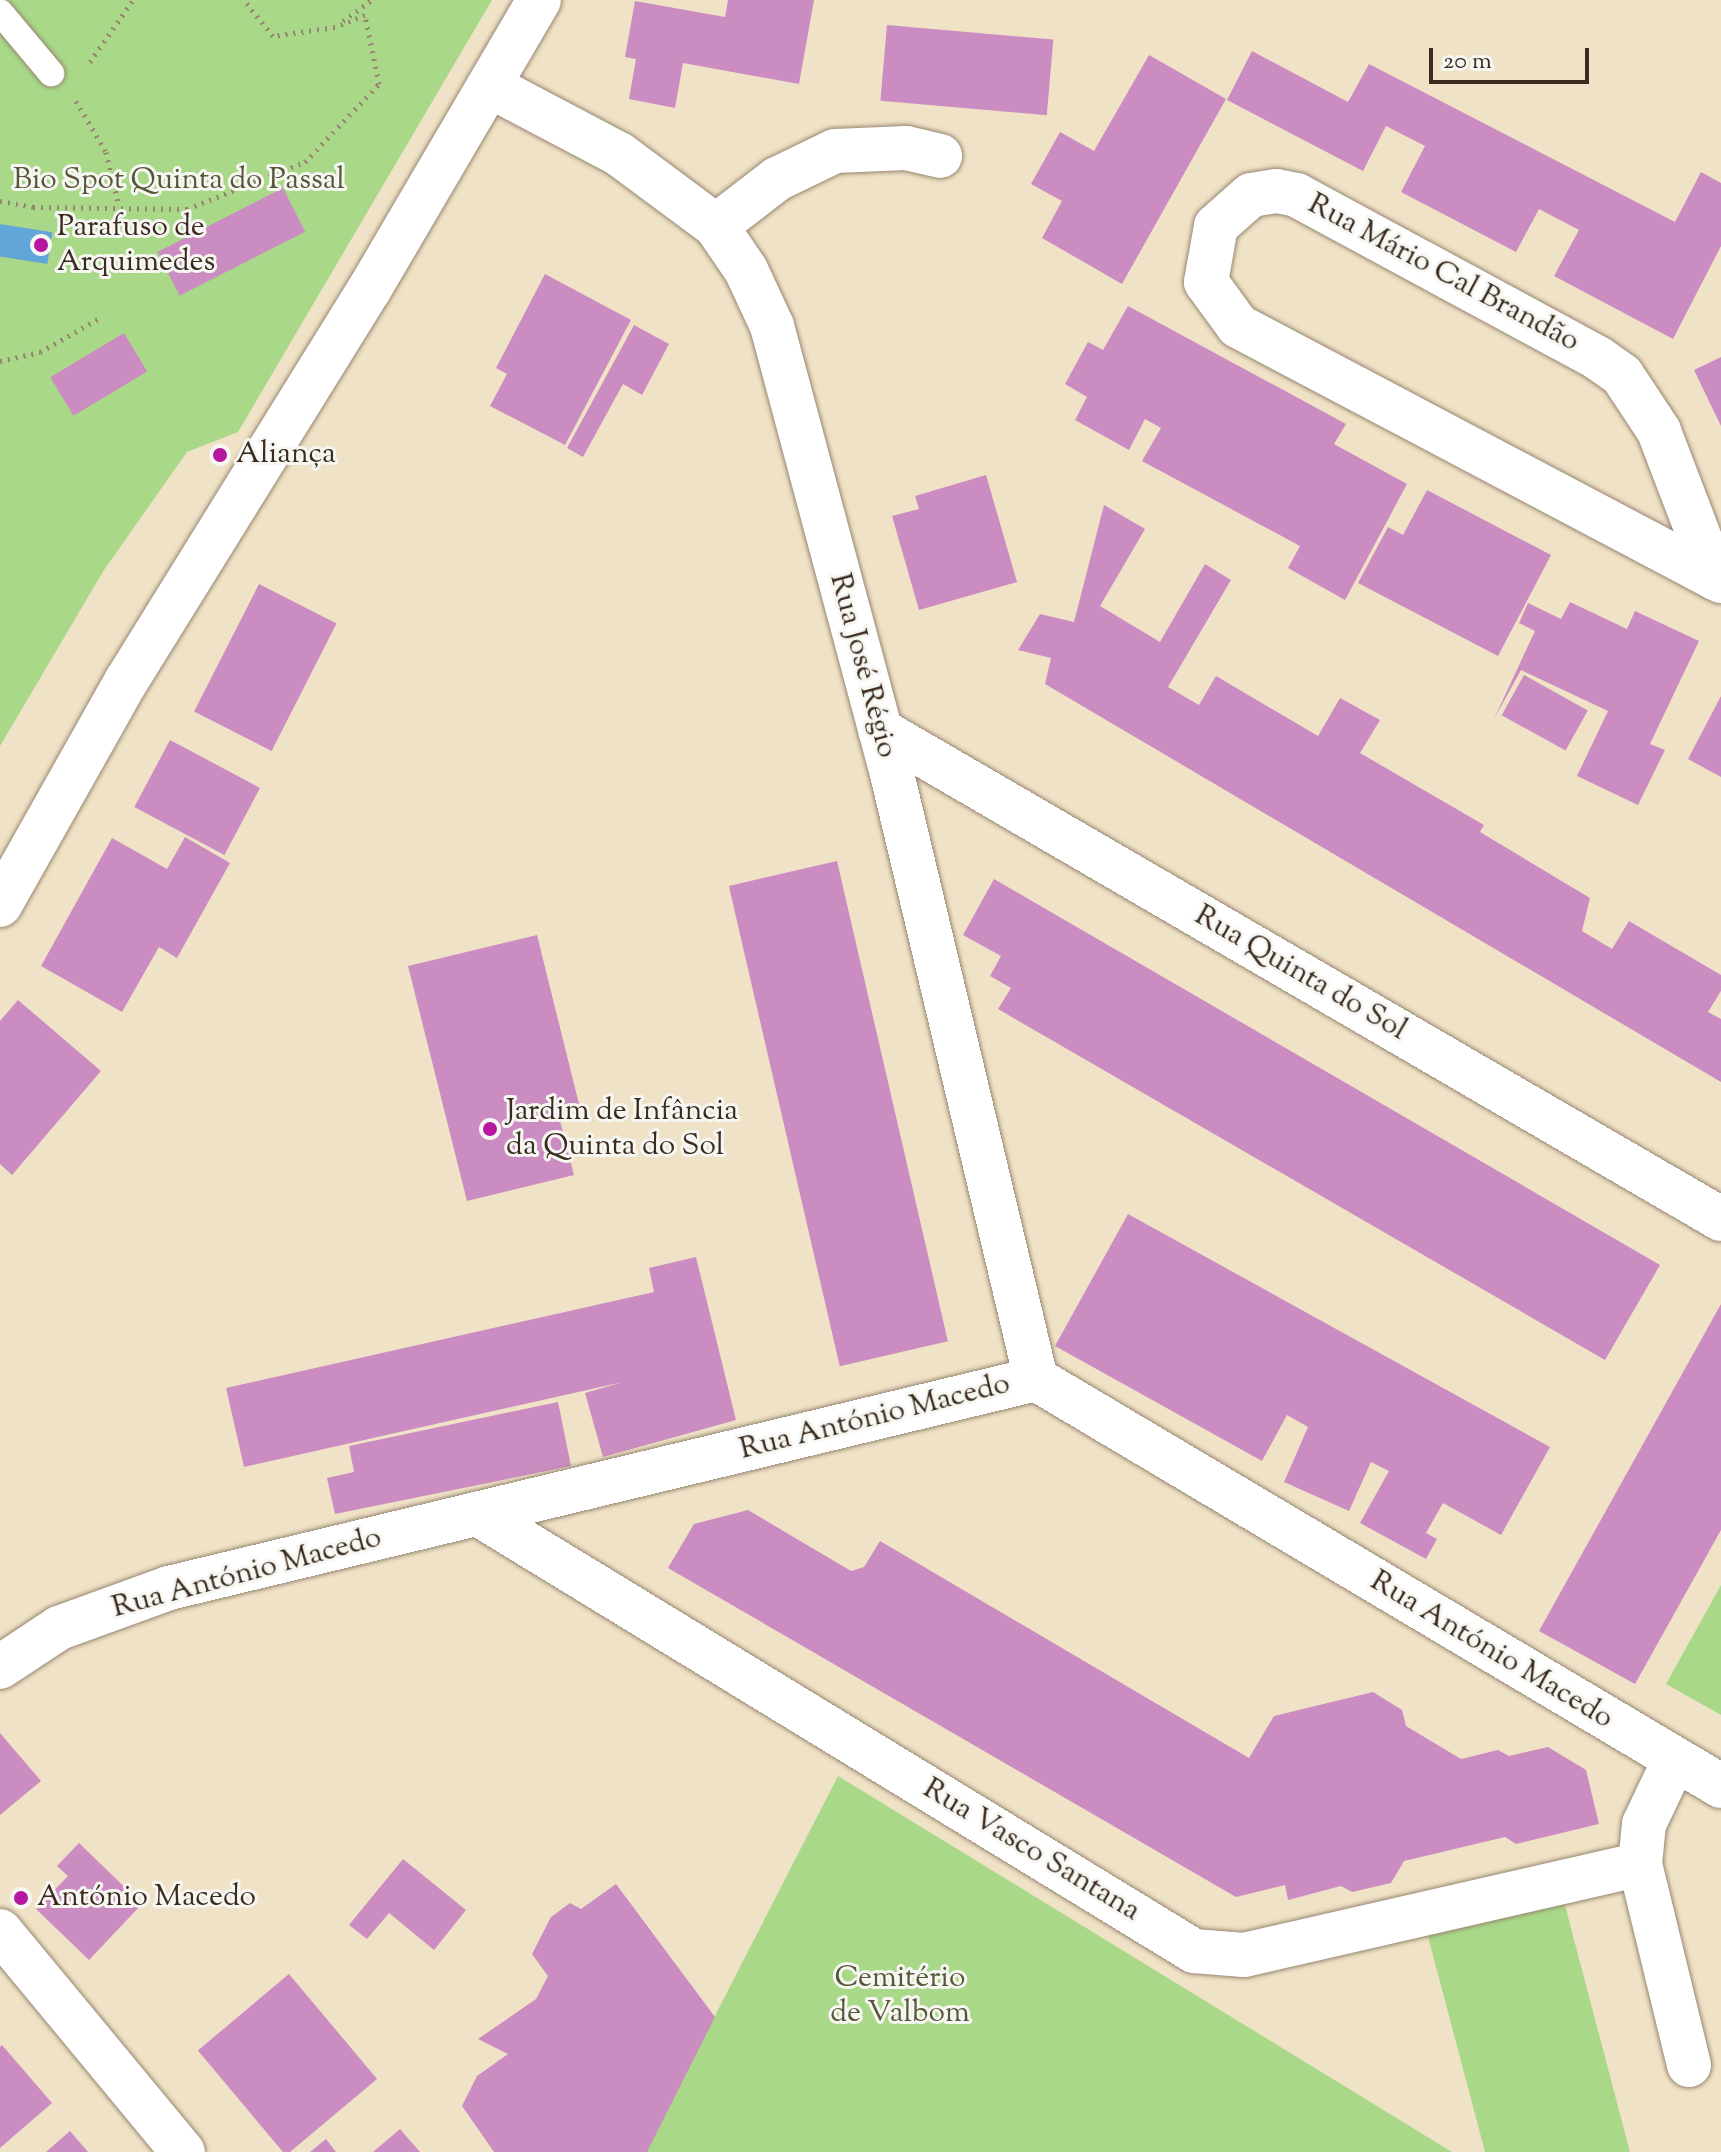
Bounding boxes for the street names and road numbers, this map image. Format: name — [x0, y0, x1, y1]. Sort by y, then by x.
street label: Rua Mário Cal Brandão — [1301, 187, 1585, 361]
street label: Rua José Régio — [820, 570, 904, 762]
street label: Rua Quinta do Sol — [1188, 899, 1412, 1049]
street label: Rua António Macedo — [736, 1367, 1014, 1469]
street label: Rua António Macedo — [109, 1521, 385, 1627]
street label: Rua António Macedo — [1363, 1564, 1619, 1738]
street label: Rua Vasco Santana — [916, 1772, 1146, 1930]

